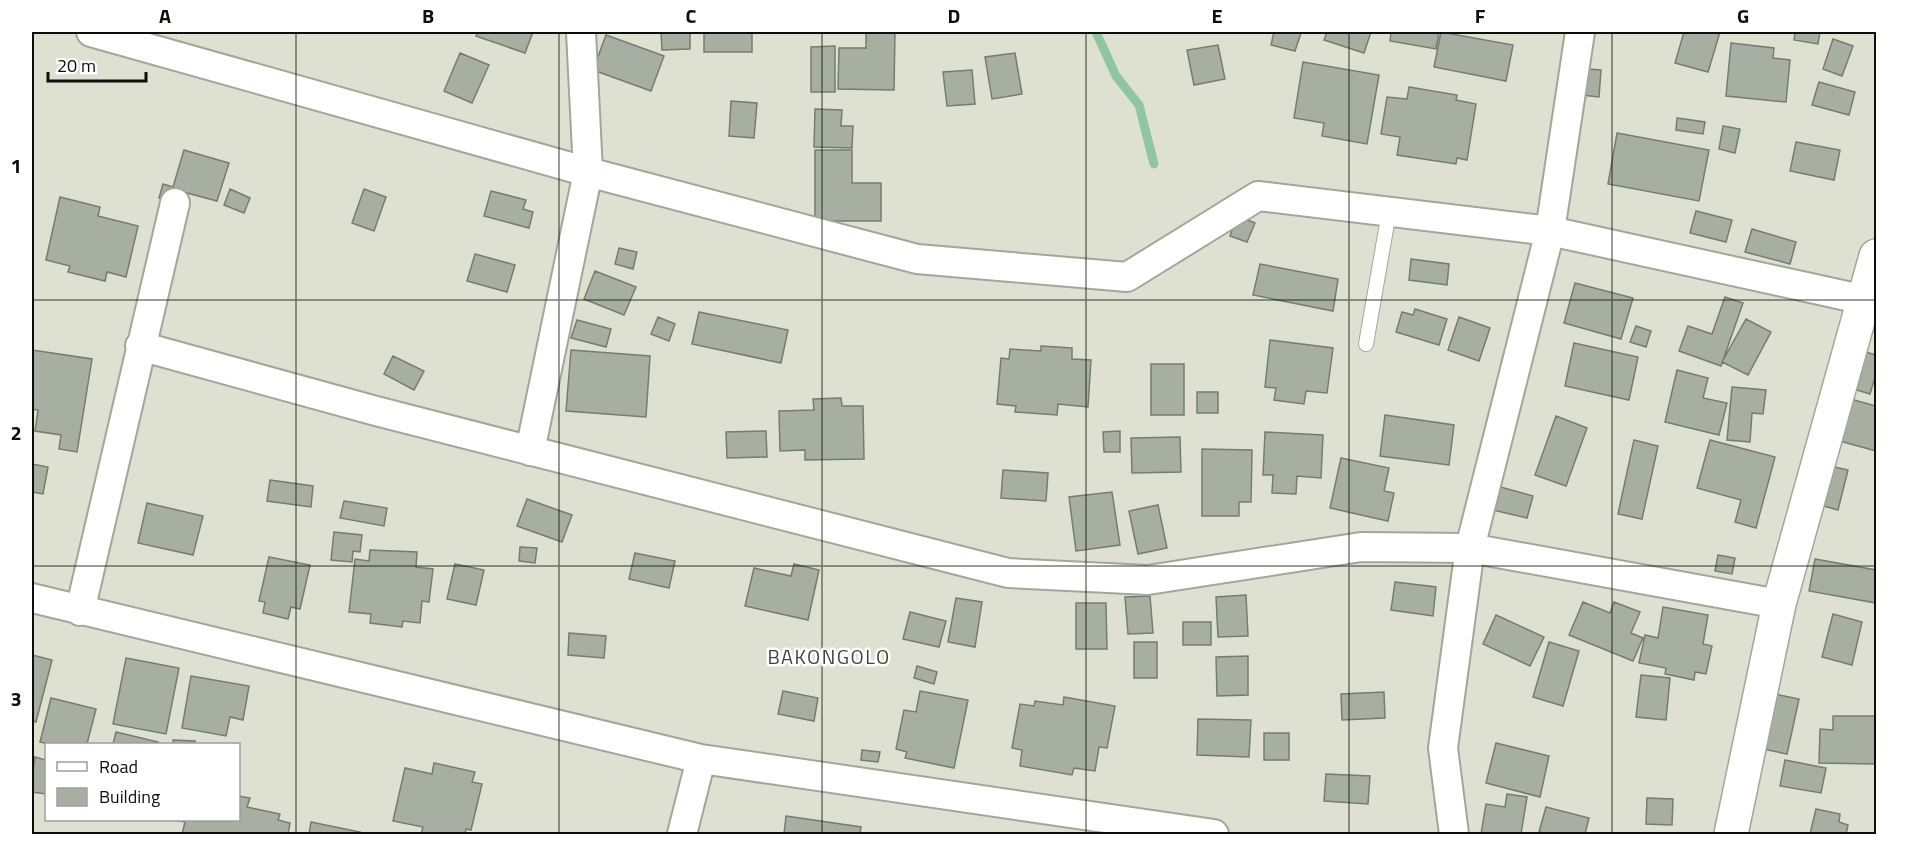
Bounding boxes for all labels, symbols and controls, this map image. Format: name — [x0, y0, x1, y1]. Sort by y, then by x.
text: A — [159, 0, 171, 31]
text: B — [422, 0, 434, 31]
text: C — [686, 0, 697, 31]
text: D — [948, 0, 960, 31]
text: E — [1211, 0, 1223, 31]
text: F — [1475, 0, 1486, 31]
text: G — [1737, 0, 1749, 31]
scale bar — [48, 45, 146, 83]
text: 20 m — [57, 52, 96, 79]
text: 1 — [10, 150, 22, 181]
text: 2 — [10, 417, 22, 448]
district label: BAKONGOLO — [767, 641, 891, 672]
text: 3 — [10, 683, 22, 714]
legend — [45, 743, 240, 821]
text: Road — [99, 753, 138, 780]
text: Building — [99, 783, 160, 810]

